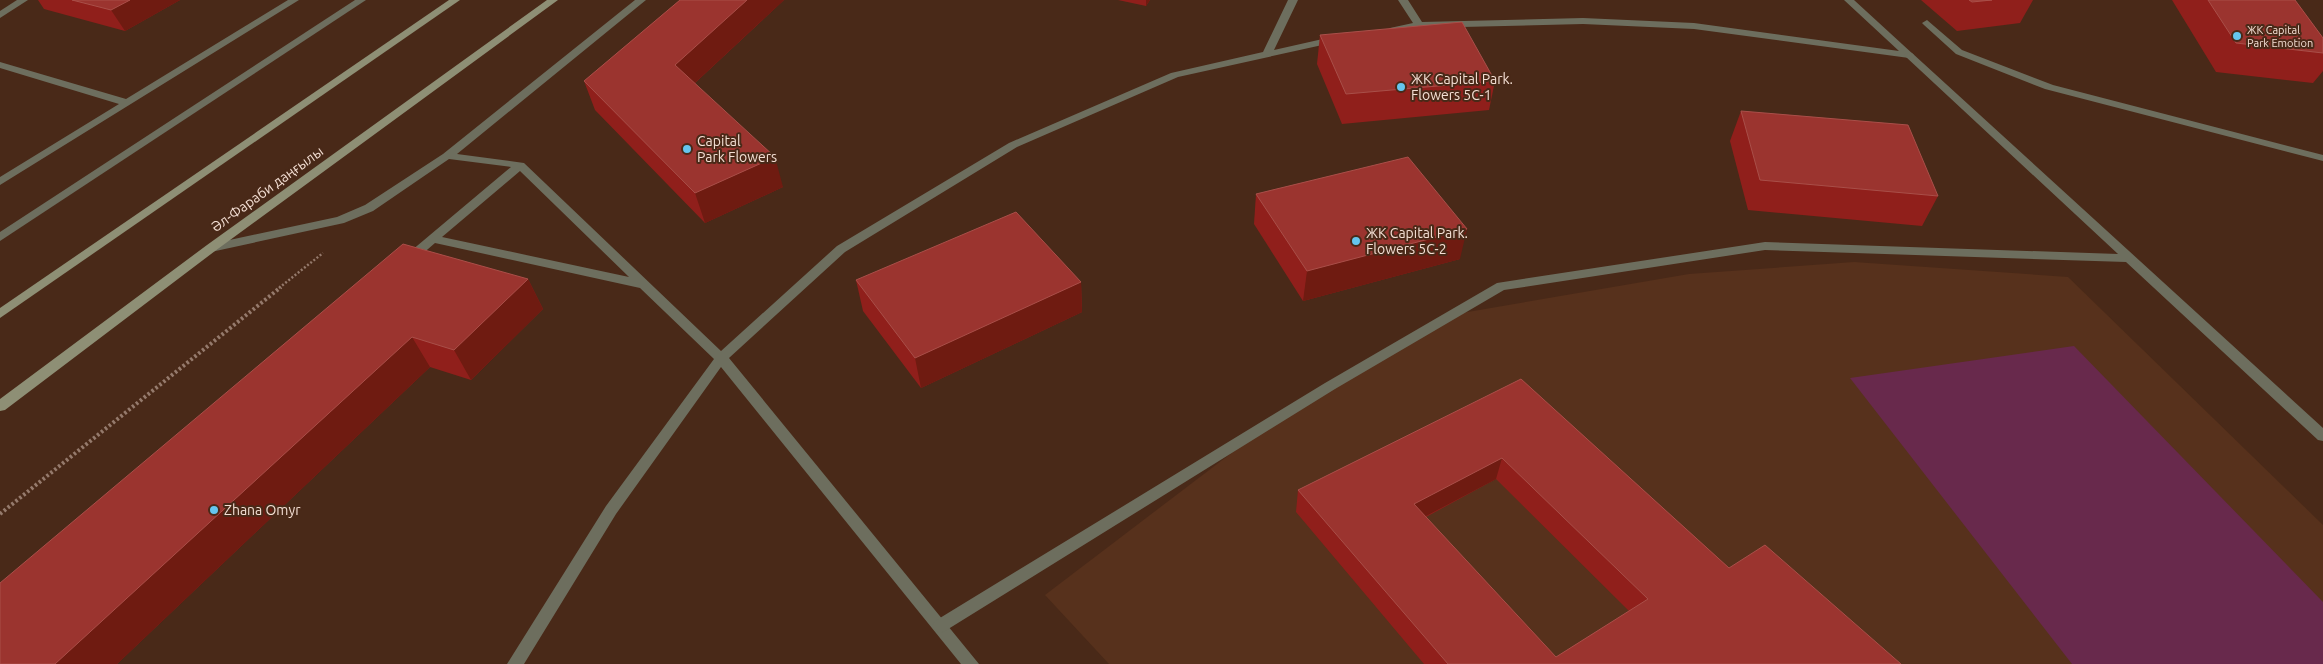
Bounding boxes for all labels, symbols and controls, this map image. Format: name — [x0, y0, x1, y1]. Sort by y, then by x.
place label: ЖК Capital Park Emotion — [2247, 24, 2313, 49]
marker: ЖК Capital Park Emotion — [2231, 30, 2243, 42]
place label: ЖК Capital Park. Flowers 5C-1 — [1411, 71, 1513, 103]
marker: ЖК Capital Park. Flowers 5C-1 — [1395, 81, 1407, 93]
place label: Capital Park Flowers — [697, 133, 777, 165]
street label: Әл-Фараби даңғылы — [208, 143, 326, 235]
marker: Capital Park Flowers — [681, 143, 693, 155]
place label: ЖК Capital Park. Flowers 5C-2 — [1366, 225, 1468, 257]
marker: ЖК Capital Park. Flowers 5C-2 — [1350, 235, 1362, 247]
place label: Zhana Omyr — [224, 502, 301, 518]
marker: Zhana Omyr — [208, 504, 220, 516]

